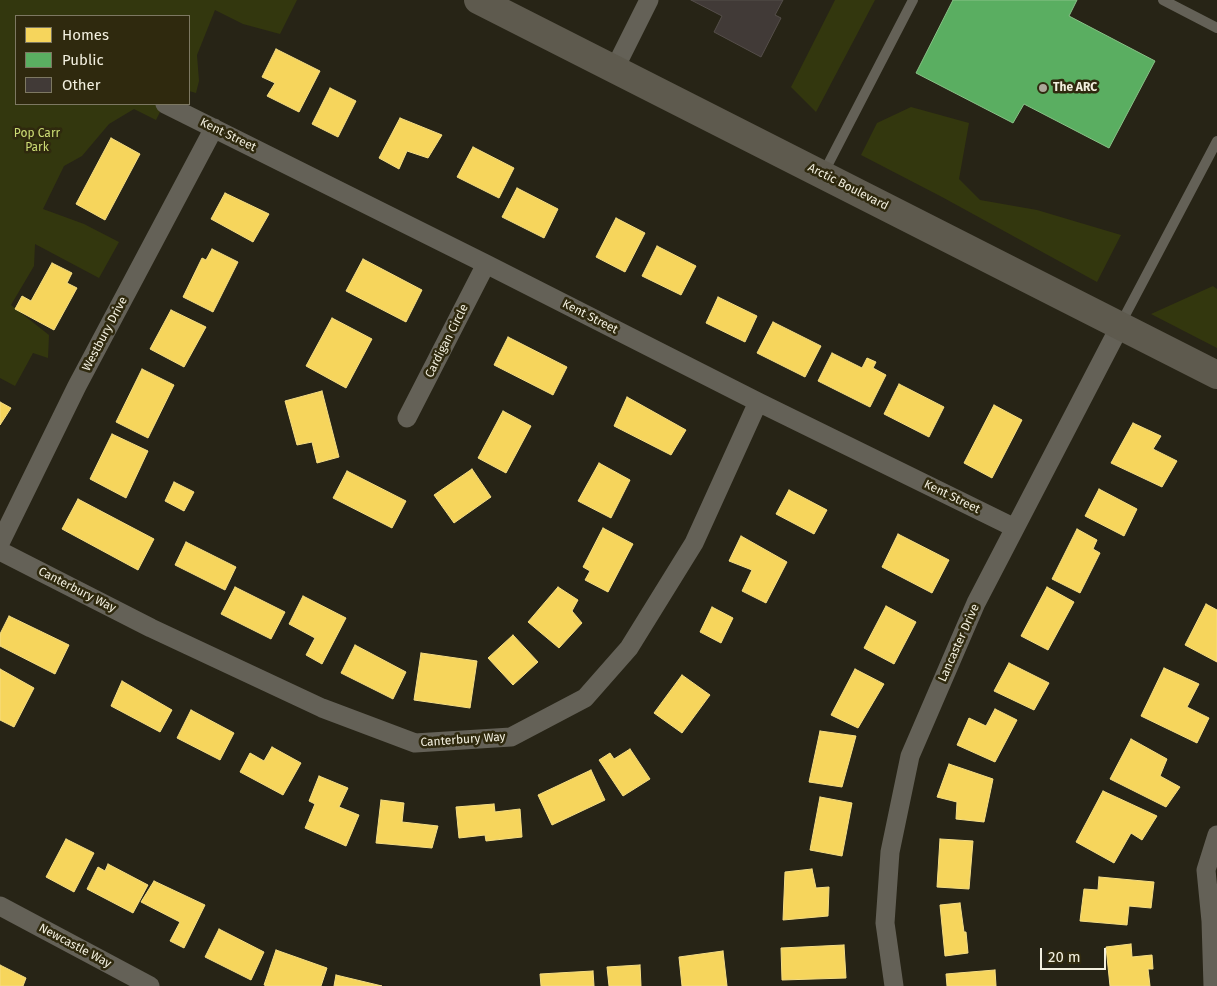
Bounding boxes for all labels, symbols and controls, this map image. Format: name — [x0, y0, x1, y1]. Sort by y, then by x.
legend — [15, 15, 190, 105]
text: Homes — [62, 26, 109, 44]
text: Public — [62, 51, 104, 69]
text: Other — [62, 76, 101, 94]
place label: The ARC — [1053, 81, 1097, 95]
marker: The ARC — [1037, 82, 1049, 94]
street label: Kent Street — [198, 115, 258, 155]
park label: Pop Carr Park — [14, 127, 60, 155]
street label: Arctic Boulevard — [805, 161, 891, 213]
street label: Westbury Drive — [79, 294, 131, 374]
street label: Kent Street — [560, 297, 620, 337]
street label: Cardigan Circle — [422, 302, 472, 380]
street label: Kent Street — [922, 477, 982, 517]
street label: Canterbury Way — [36, 564, 118, 616]
street label: Lancaster Drive — [935, 602, 983, 684]
street label: Canterbury Way — [420, 730, 506, 750]
street label: Newcastle Way — [36, 921, 114, 971]
scale bar — [1042, 938, 1108, 970]
text: 20 m — [1048, 948, 1081, 966]

